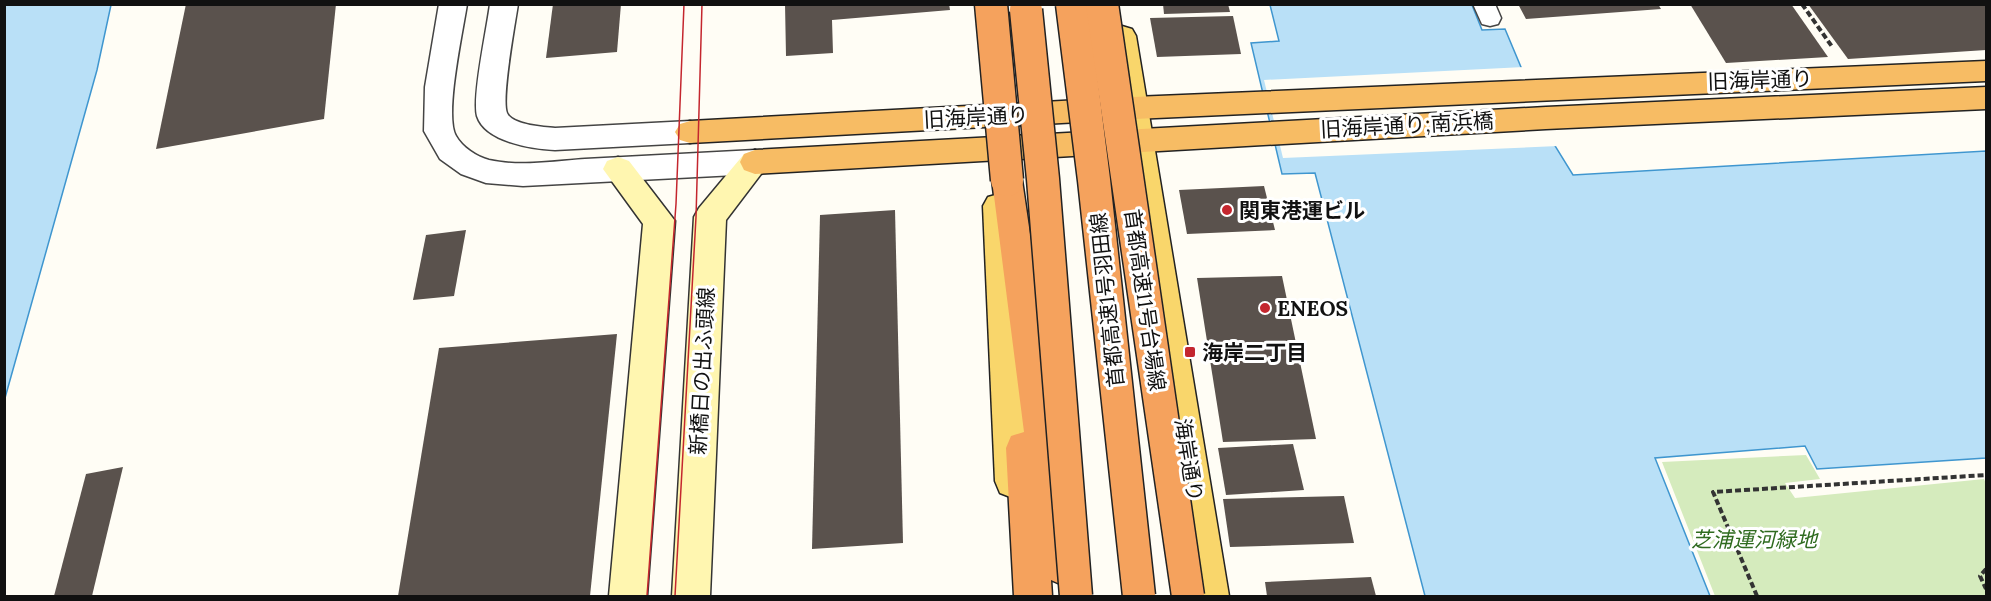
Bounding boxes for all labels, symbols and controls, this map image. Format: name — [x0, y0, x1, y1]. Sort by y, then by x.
street label: 旧海岸通り — [1707, 65, 1813, 95]
street label: 旧海岸通り — [923, 101, 1029, 133]
street label: 旧海岸通り;南浜橋 — [1320, 107, 1494, 143]
place label: 関東港運ビル — [1239, 197, 1365, 224]
marker: 関東港運ビル — [1220, 203, 1234, 217]
street label: 首都高速11号台場線 — [1119, 207, 1171, 393]
street label: 首都高速1号羽田線 — [1084, 211, 1130, 389]
street label: 新橋日の出ふ頭線 — [684, 286, 720, 456]
place label: ENEOS — [1277, 295, 1348, 322]
marker: ENEOS — [1258, 301, 1272, 315]
place label: 海岸二丁目 — [1202, 339, 1307, 366]
marker: 海岸二丁目 — [1183, 345, 1197, 359]
street label: 海岸通り — [1169, 416, 1209, 504]
park label: 芝浦運河緑地 — [1691, 526, 1819, 553]

